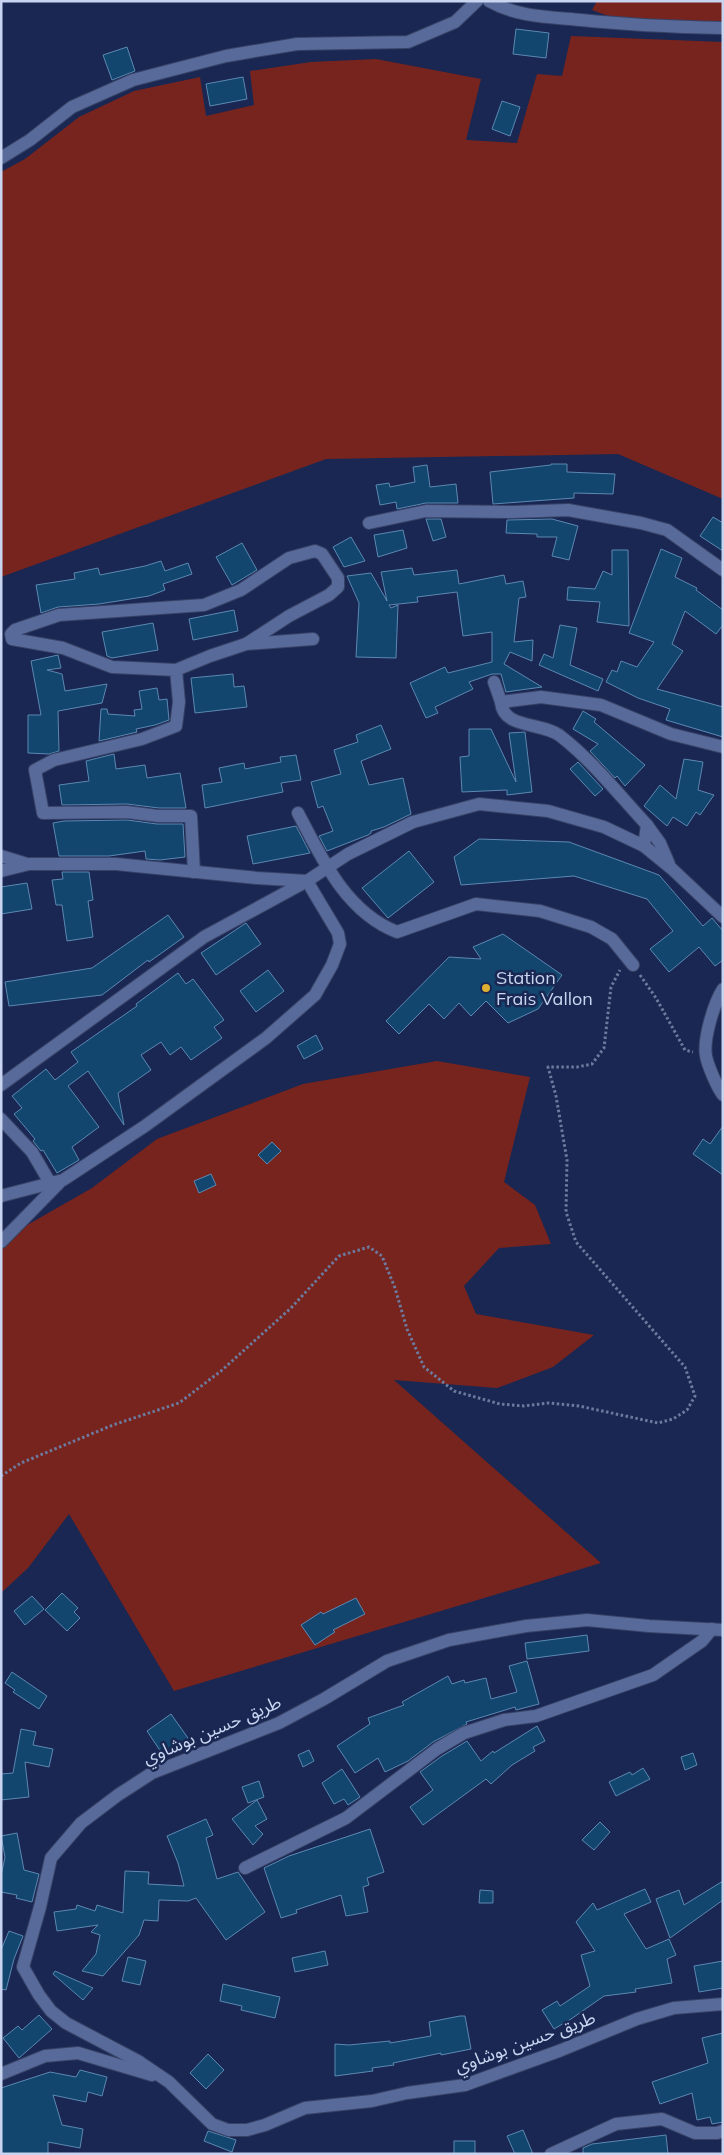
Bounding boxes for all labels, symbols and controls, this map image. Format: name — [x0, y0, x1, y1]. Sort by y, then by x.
place label: Station Frais Vallon — [496, 966, 593, 1010]
marker: Station Frais Vallon — [480, 982, 492, 994]
street label: طريق حسين بوشاوي — [139, 1690, 285, 1771]
street label: طريق حسين بوشاوي — [451, 2005, 599, 2080]

